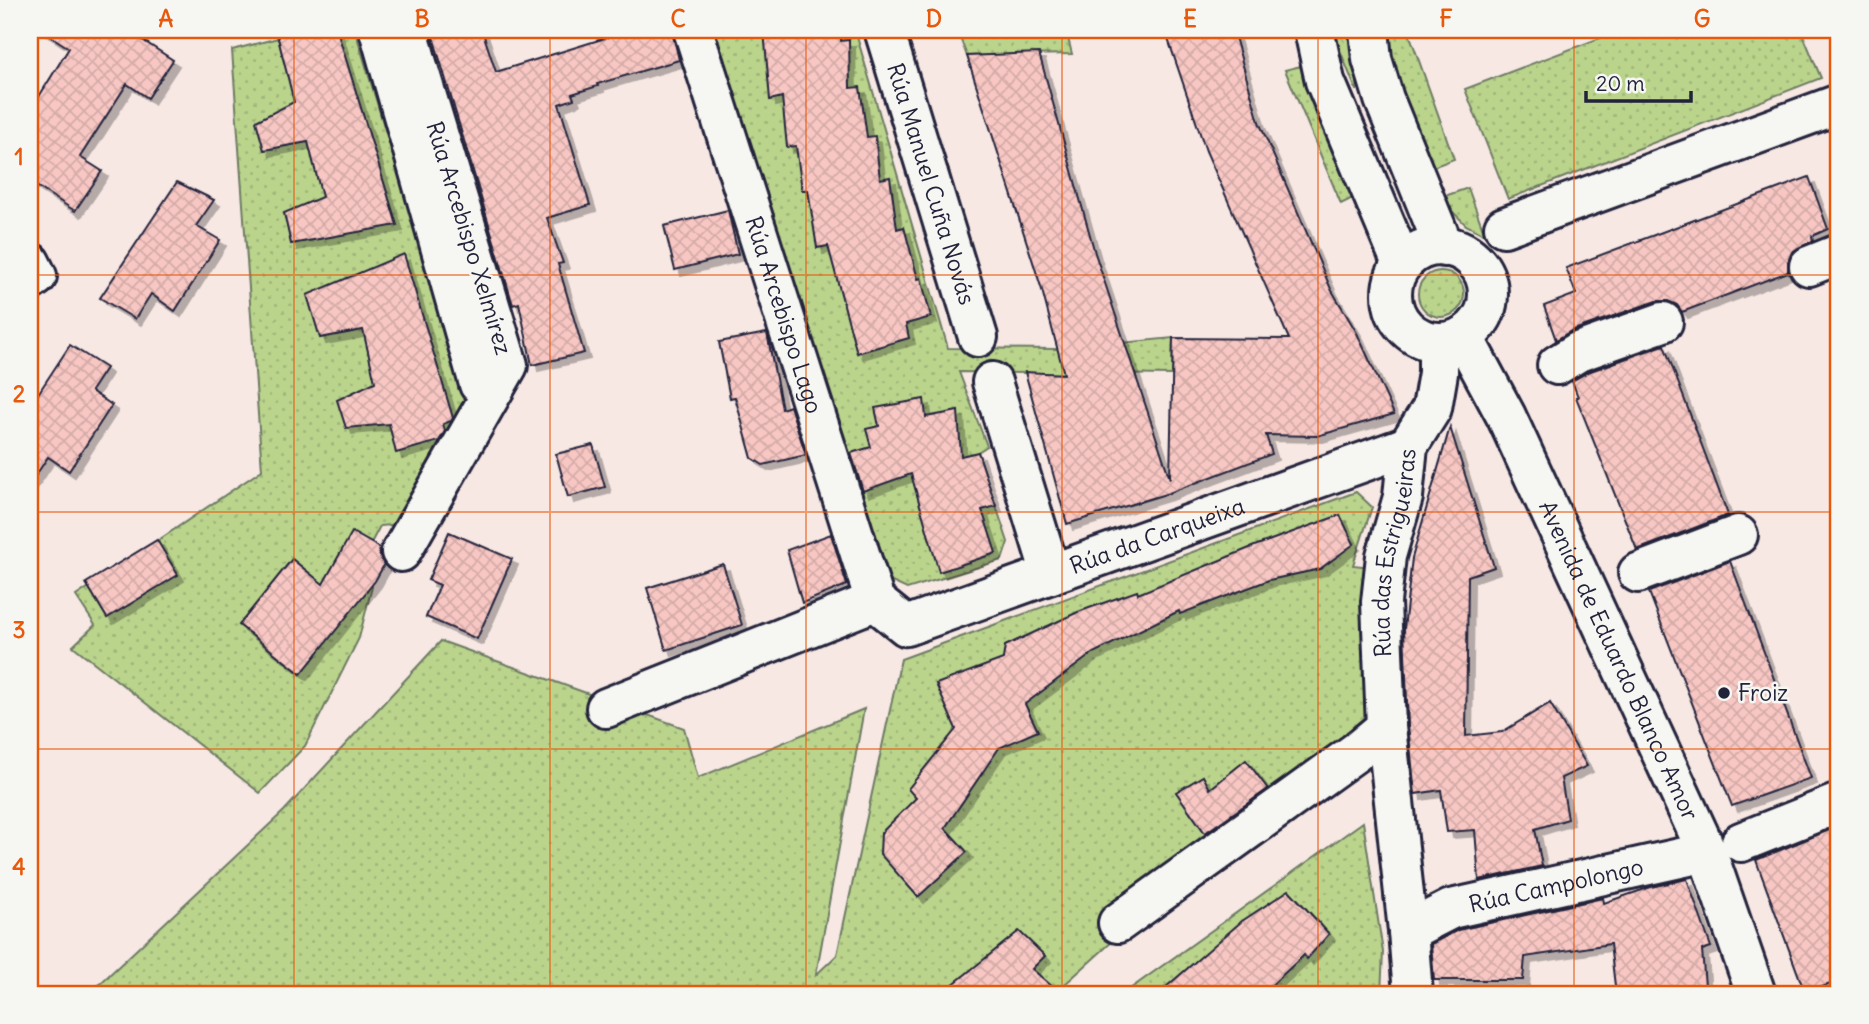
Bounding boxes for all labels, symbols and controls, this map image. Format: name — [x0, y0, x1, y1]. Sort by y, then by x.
text: A — [159, 4, 174, 33]
text: B — [414, 4, 430, 33]
text: C — [670, 4, 686, 33]
text: D — [926, 4, 942, 33]
text: E — [1183, 4, 1197, 33]
text: F — [1439, 4, 1453, 33]
text: G — [1694, 4, 1710, 33]
street label: Rúa Manuel Cuña Novás — [881, 59, 982, 308]
scale bar — [1586, 60, 1690, 104]
text: 20 m — [1596, 70, 1645, 97]
street label: Rúa Arcebispo Xelmírez — [420, 118, 519, 358]
text: 1 — [14, 142, 24, 171]
street label: Rúa Arcebispo Lago — [739, 213, 829, 417]
text: 2 — [13, 379, 26, 408]
street label: Rúa das Estrigueiras — [1366, 447, 1422, 658]
street label: Rúa da Carqueixa — [1066, 491, 1248, 580]
street label: Avenida de Eduardo Blanco Amor — [1533, 496, 1705, 825]
text: 3 — [12, 615, 26, 644]
place label: Froiz — [1738, 678, 1788, 707]
marker: Froiz — [1716, 685, 1732, 701]
text: 4 — [12, 852, 26, 881]
street label: Rúa Campolongo — [1466, 852, 1646, 919]

